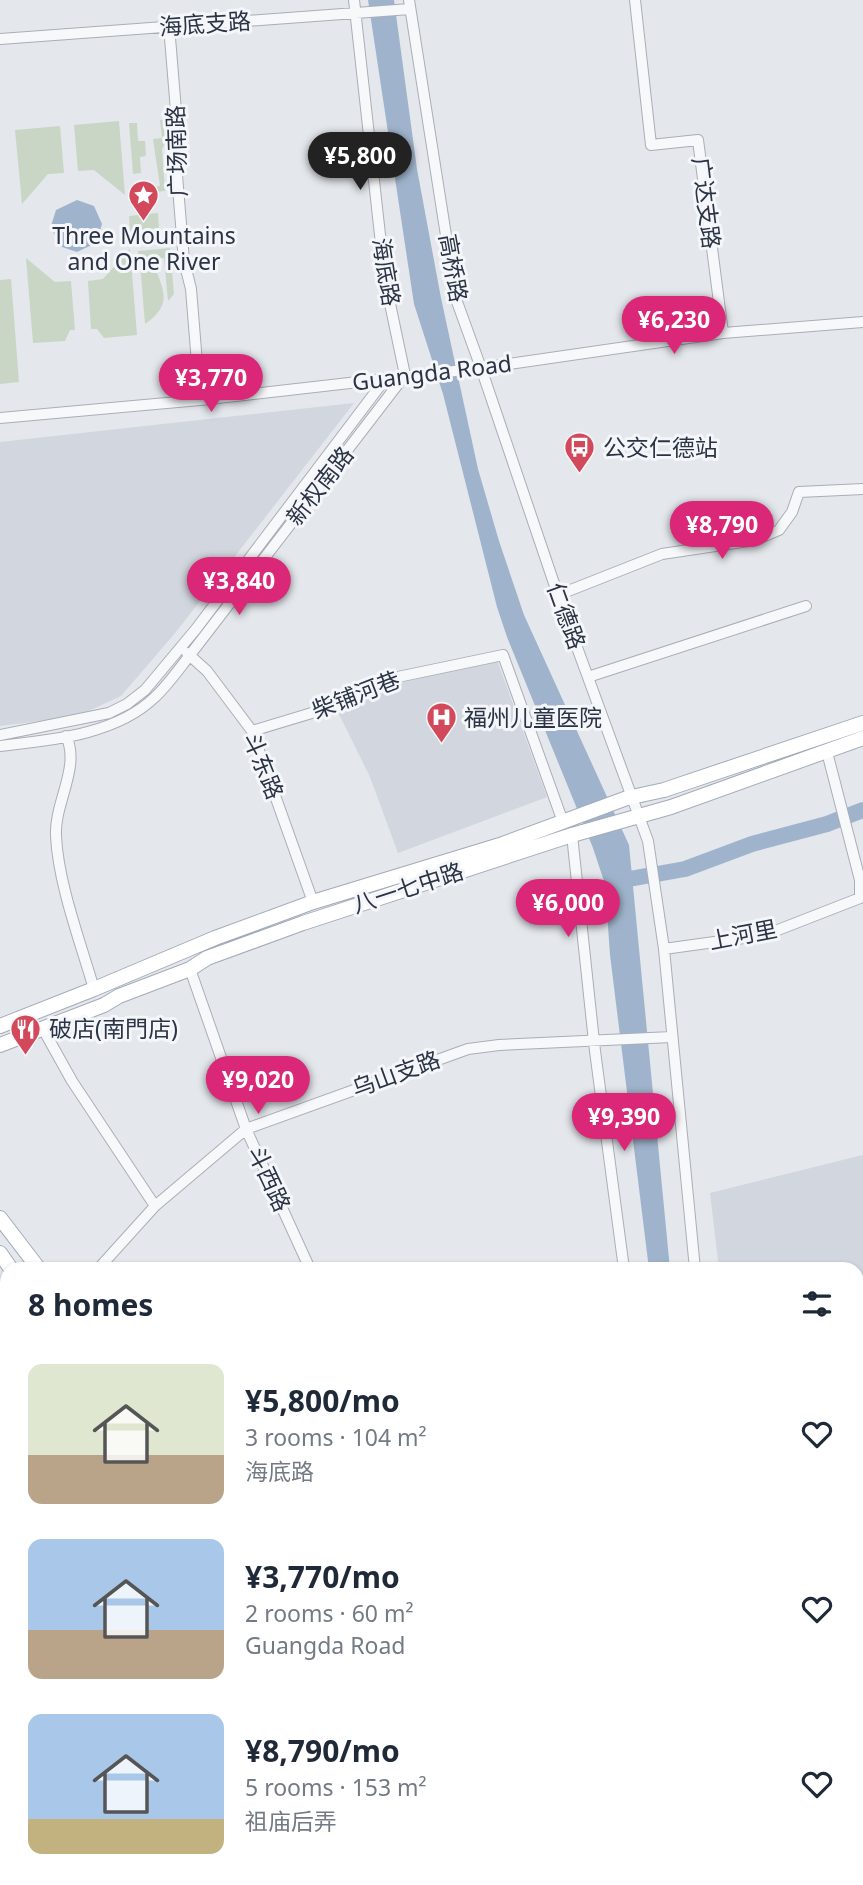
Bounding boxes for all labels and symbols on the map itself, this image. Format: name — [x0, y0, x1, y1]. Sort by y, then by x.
street label: 海底支路 — [158, 4, 252, 42]
street label: 广场南路 — [158, 105, 194, 198]
pin: ¥5,800 — [303, 132, 417, 192]
street label: 广达支路 — [686, 155, 728, 250]
place icon: Three Mountains and One River — [127, 178, 161, 222]
place label: Three Mountains and One River — [52, 219, 236, 277]
street label: 高桥路 — [432, 231, 476, 305]
street label: 海底路 — [366, 235, 408, 308]
pin: ¥6,230 — [617, 296, 731, 356]
street label: Guangda Road — [350, 346, 513, 398]
pin: ¥3,770 — [154, 354, 268, 414]
bus stop icon: 公交仁德站 — [563, 431, 597, 475]
place label: 公交仁德站 — [603, 431, 718, 463]
street label: 新权南路 — [278, 439, 360, 531]
pin: ¥8,790 — [665, 502, 779, 561]
pin: ¥3,840 — [182, 558, 296, 617]
street label: 仁德路 — [540, 578, 594, 654]
street label: 柴铺河巷 — [307, 663, 404, 725]
hospital icon: 福州儿童医院 — [424, 701, 458, 745]
place label: 福州儿童医院 — [464, 701, 602, 733]
street label: 斗东路 — [236, 728, 292, 804]
street label: 八一七中路 — [348, 854, 467, 920]
pin: ¥6,000 — [511, 880, 625, 939]
street label: 上河里 — [706, 912, 780, 956]
restaurant icon: 破店(南門店) — [9, 1012, 43, 1056]
place label: 破店(南門店) — [49, 1012, 178, 1044]
street label: 乌山支路 — [347, 1042, 444, 1104]
pin: ¥9,020 — [201, 1056, 315, 1116]
pin: ¥9,390 — [567, 1094, 681, 1153]
street label: 斗西路 — [241, 1141, 299, 1217]

